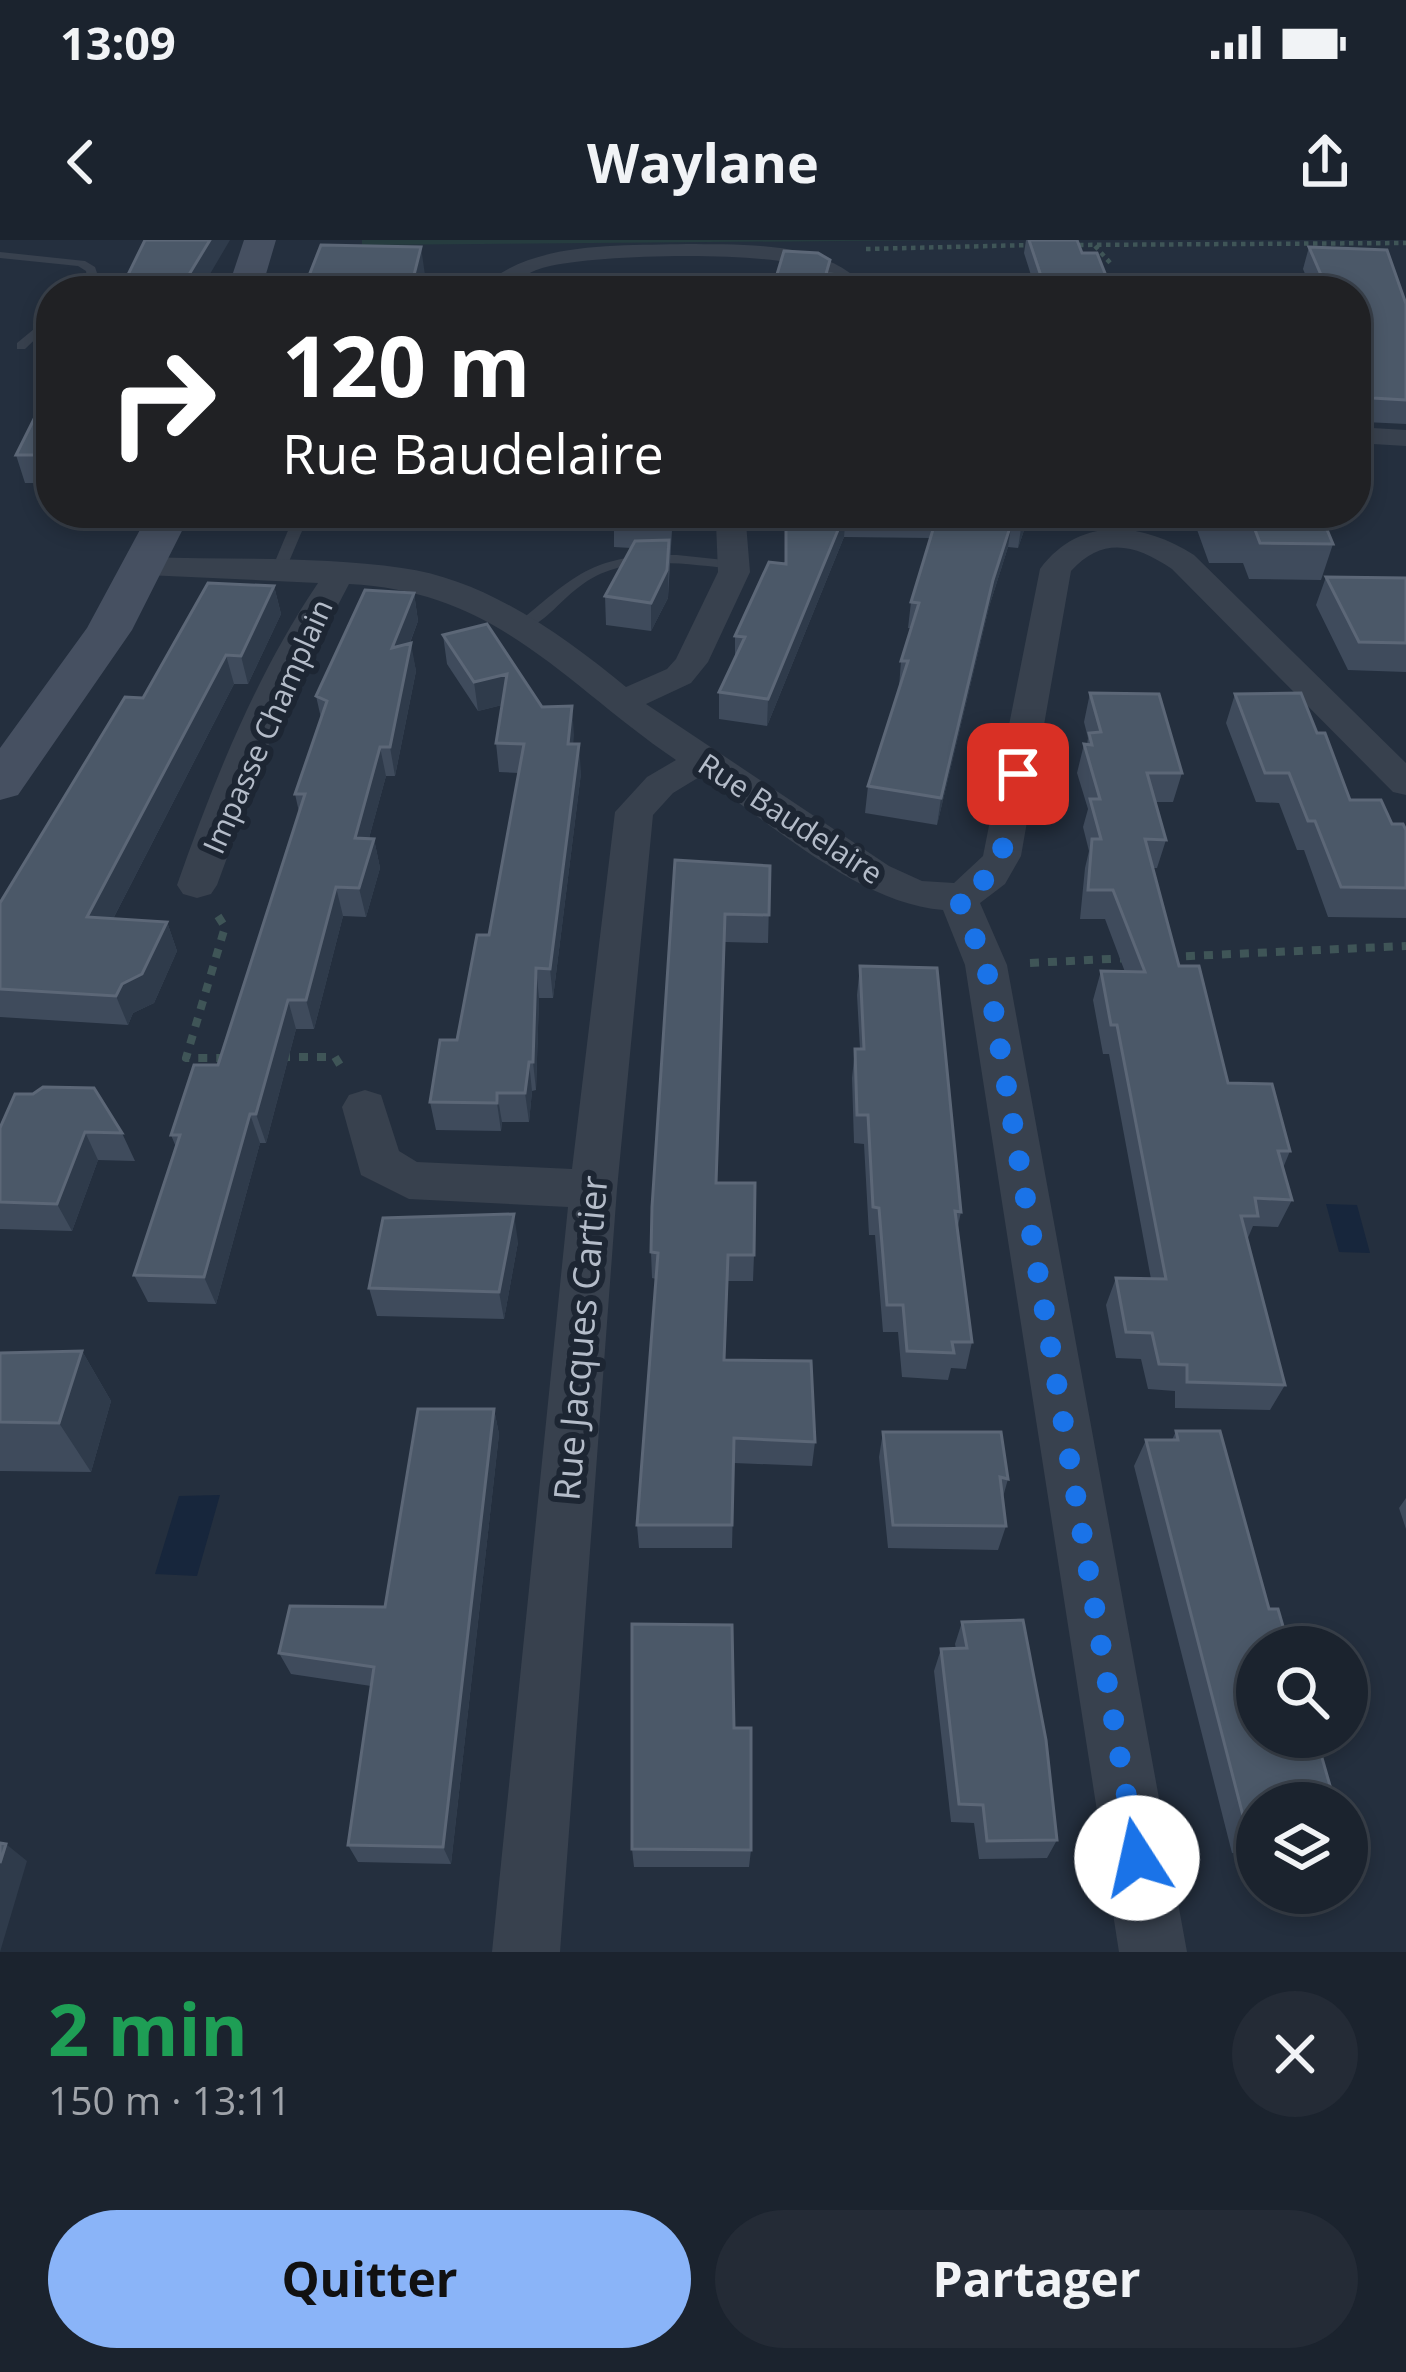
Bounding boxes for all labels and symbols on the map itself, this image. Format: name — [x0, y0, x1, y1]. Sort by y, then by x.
street label: Impasse Champlain — [192, 592, 342, 860]
pin — [967, 723, 1069, 825]
street label: Rue Baudelaire — [691, 743, 891, 893]
street label: Rue Jacques Cartier — [541, 1173, 619, 1502]
position arrow — [1074, 1795, 1200, 1921]

